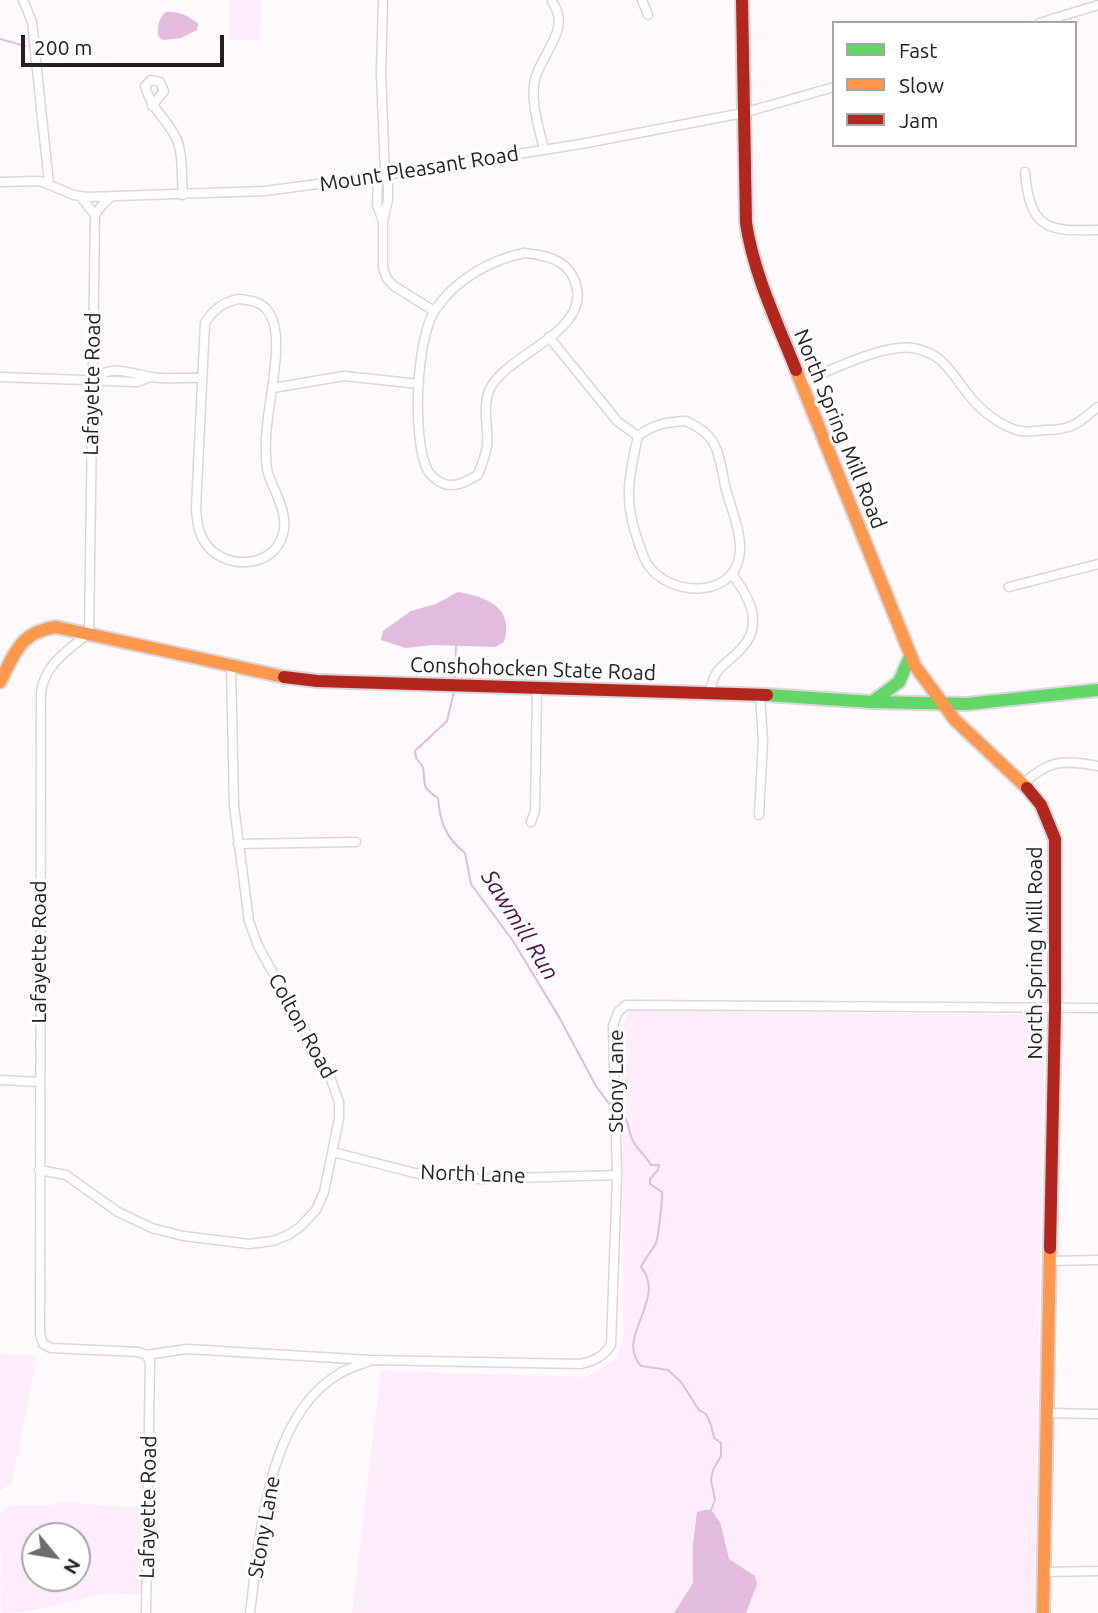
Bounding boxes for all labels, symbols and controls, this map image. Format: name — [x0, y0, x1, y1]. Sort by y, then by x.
scale bar — [24, 21, 228, 65]
legend — [832, 21, 1077, 147]
text: 200 m — [34, 35, 92, 59]
text: Fast — [899, 38, 937, 62]
text: Slow — [899, 73, 944, 97]
text: Jam — [899, 108, 938, 132]
street label: Mount Pleasant Road — [318, 141, 520, 197]
street label: Lafayette Road — [78, 312, 106, 456]
street label: North Spring Mill Road — [788, 325, 892, 533]
street label: Conshohocken State Road — [410, 652, 656, 686]
street label: North Spring Mill Road — [1022, 846, 1048, 1060]
water label: Sawmill Run — [475, 865, 565, 985]
street label: Lafayette Road — [26, 880, 52, 1024]
street label: Colton Road — [263, 969, 341, 1083]
street label: Stony Lane — [603, 1029, 629, 1133]
street label: North Lane — [420, 1160, 526, 1188]
street label: Lafayette Road — [134, 1435, 162, 1579]
street label: Stony Lane — [243, 1474, 285, 1580]
north arrow — [21, 1522, 91, 1592]
text: N — [59, 1555, 86, 1578]

